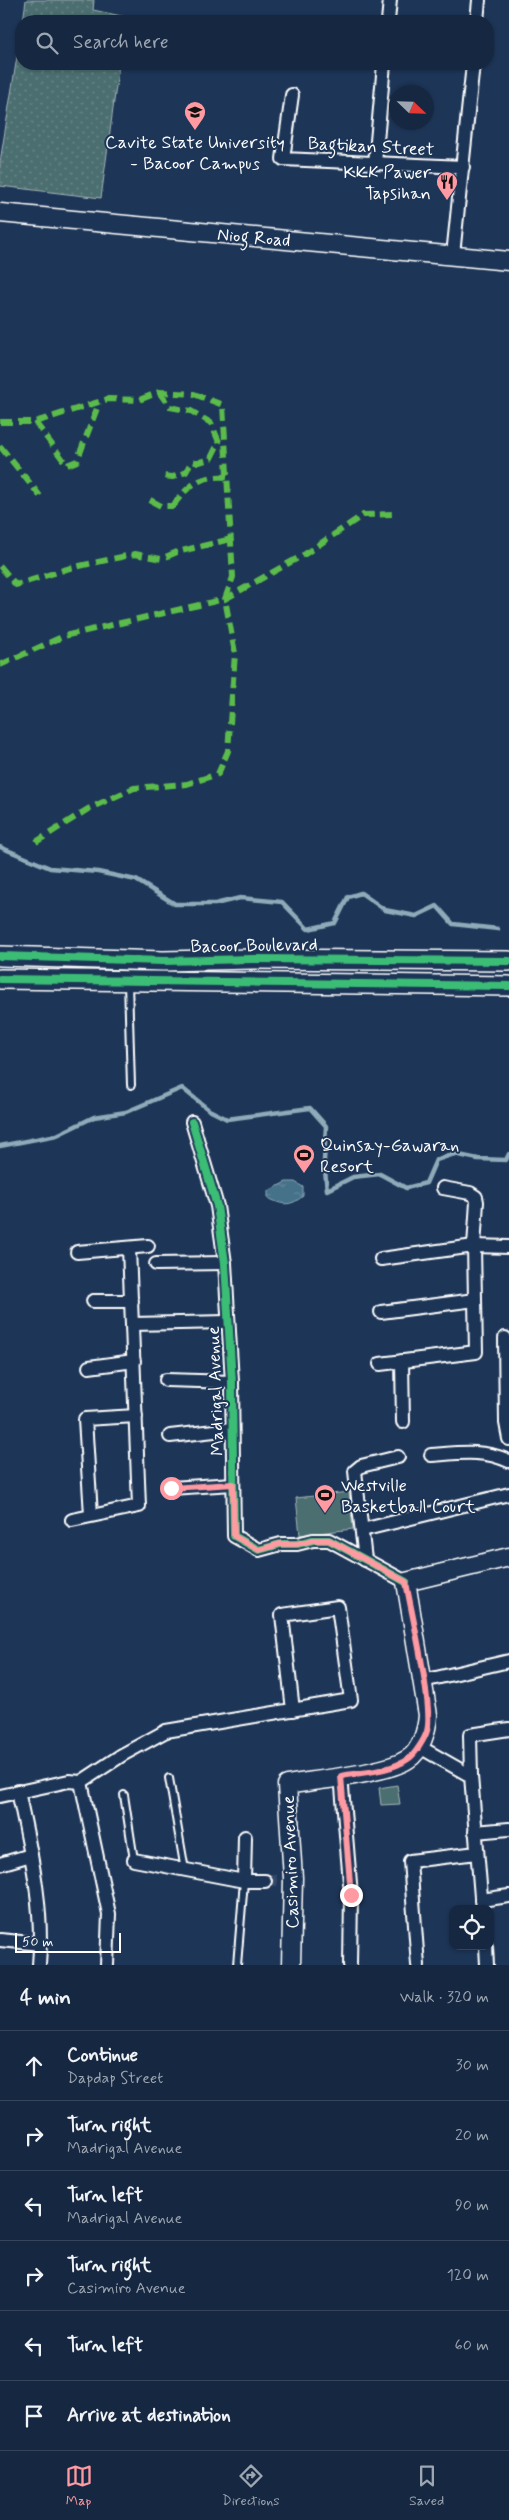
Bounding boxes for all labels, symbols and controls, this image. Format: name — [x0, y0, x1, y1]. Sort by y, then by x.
search box — [15, 15, 494, 70]
icon: search — [33, 29, 61, 57]
text: Search here — [73, 30, 169, 55]
north arrow — [389, 85, 434, 130]
school or university icon: Cavite State University - Bacoor Campus — [183, 100, 207, 131]
place label: Cavite State University - Bacoor Campus — [105, 131, 285, 176]
street label: Bagtikan Street — [307, 132, 435, 164]
place label: KKK Pawer Tapsihan — [343, 161, 432, 206]
restaurant icon: KKK Pawer Tapsihan — [435, 170, 459, 201]
street label: Niog Road — [216, 223, 292, 255]
street label: Bacoor Boulevard — [190, 933, 318, 959]
place label: Quinsay-Gawaran Resort — [320, 1134, 459, 1179]
sports icon: Quinsay-Gawaran Resort — [292, 1143, 316, 1174]
street label: Madrigal Avenue — [202, 1326, 230, 1456]
place label: Westville Basketball Court — [341, 1474, 476, 1519]
route start — [160, 1477, 183, 1500]
sports icon: Westville Basketball Court — [313, 1483, 337, 1514]
street label: Casimiro Avenue — [277, 1795, 305, 1929]
route end — [340, 1884, 363, 1907]
map controls — [449, 1905, 494, 1950]
button: locate — [449, 1905, 494, 1950]
scale bar — [15, 1930, 121, 1953]
text: 50 m — [22, 1933, 53, 1951]
text: 4 min — [20, 1984, 71, 2012]
text: Walk · 320 m — [400, 1987, 489, 2008]
text: Continue — [67, 2043, 138, 2068]
icon: ahead — [20, 2052, 48, 2080]
text: 30 m — [456, 2055, 489, 2076]
text: Dapdap Street — [67, 2068, 163, 2089]
text: Turn right — [67, 2113, 151, 2138]
icon: right — [20, 2122, 48, 2150]
text: 20 m — [455, 2125, 489, 2146]
text: Madrigal Avenue — [67, 2138, 182, 2159]
text: Turn left — [67, 2183, 143, 2208]
icon: left — [20, 2192, 48, 2220]
text: 90 m — [455, 2195, 489, 2216]
text: Madrigal Avenue — [67, 2208, 182, 2229]
text: Turn right — [67, 2253, 151, 2278]
icon: right — [20, 2262, 48, 2290]
text: 120 m — [447, 2265, 489, 2286]
text: Casimiro Avenue — [67, 2278, 186, 2299]
icon: left — [20, 2332, 48, 2360]
text: Turn left — [67, 2333, 143, 2358]
text: 60 m — [455, 2335, 489, 2356]
icon: arrive — [20, 2402, 48, 2430]
text: Arrive at destination — [67, 2403, 231, 2428]
tab: Map — [65, 2462, 93, 2510]
tab: Directions — [222, 2462, 280, 2510]
tab: Saved — [409, 2462, 444, 2510]

